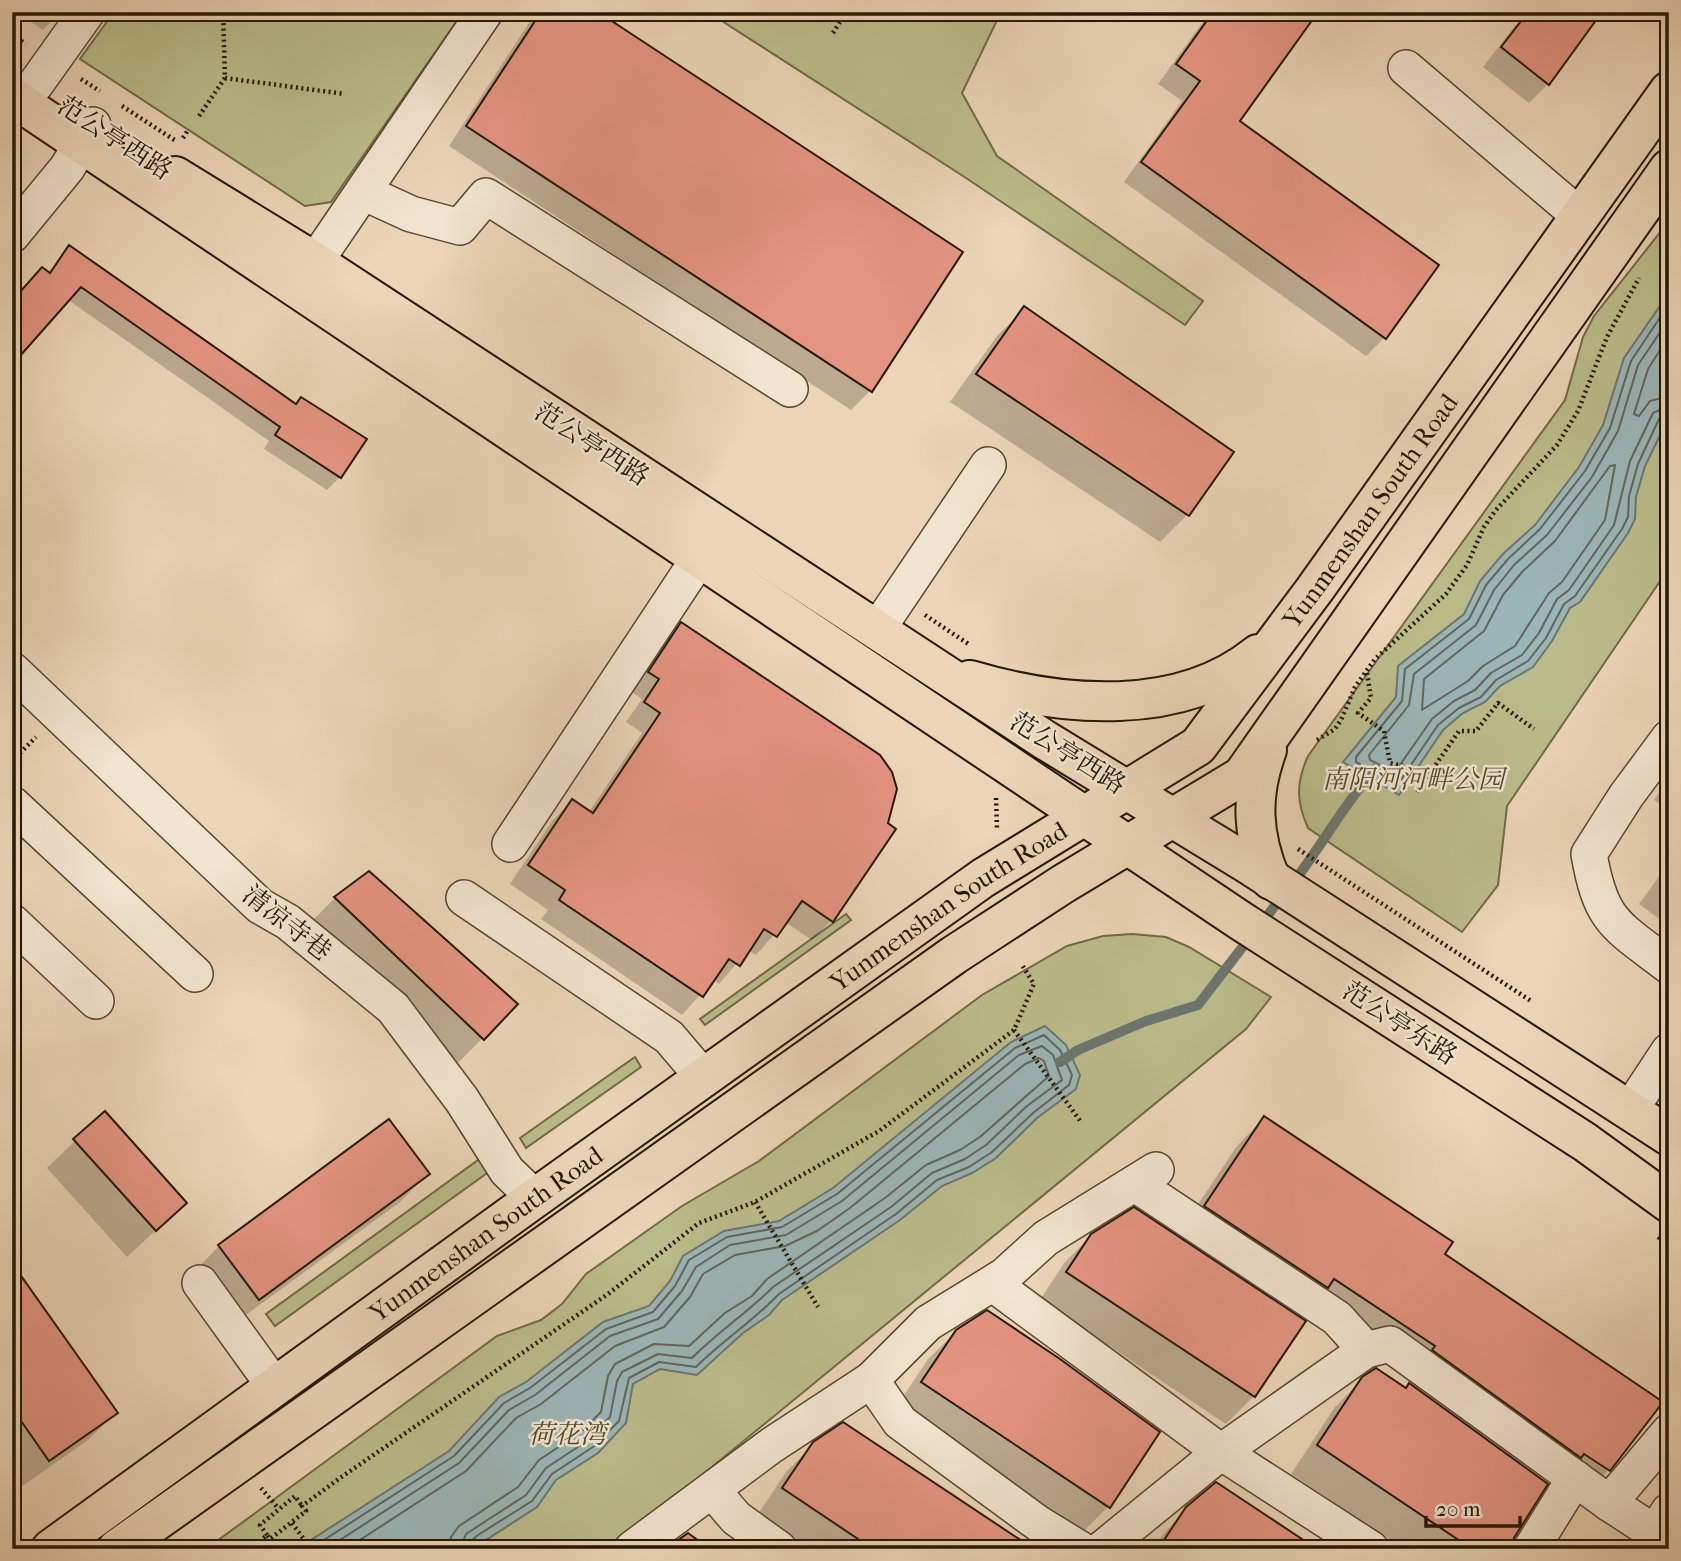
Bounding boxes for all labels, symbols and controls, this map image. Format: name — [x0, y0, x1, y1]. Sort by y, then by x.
street label: 范公亭西路 — [52, 90, 178, 186]
street label: Yunmenshan South Road — [1275, 387, 1465, 635]
street label: 范公亭西路 — [529, 396, 655, 492]
street label: 范公亭西路 — [1005, 705, 1131, 801]
park label: 南阳河河畔公园 — [1322, 764, 1508, 795]
street label: Yunmenshan South Road — [823, 814, 1073, 999]
street label: 清凉寺巷 — [236, 879, 338, 967]
street label: 范公亭东路 — [1337, 975, 1463, 1071]
street label: Yunmenshan South Road — [362, 1139, 609, 1329]
park label: 荷花湾 — [528, 1419, 610, 1450]
scale bar — [1426, 1484, 1520, 1528]
text: 20 m — [1436, 1497, 1481, 1521]

